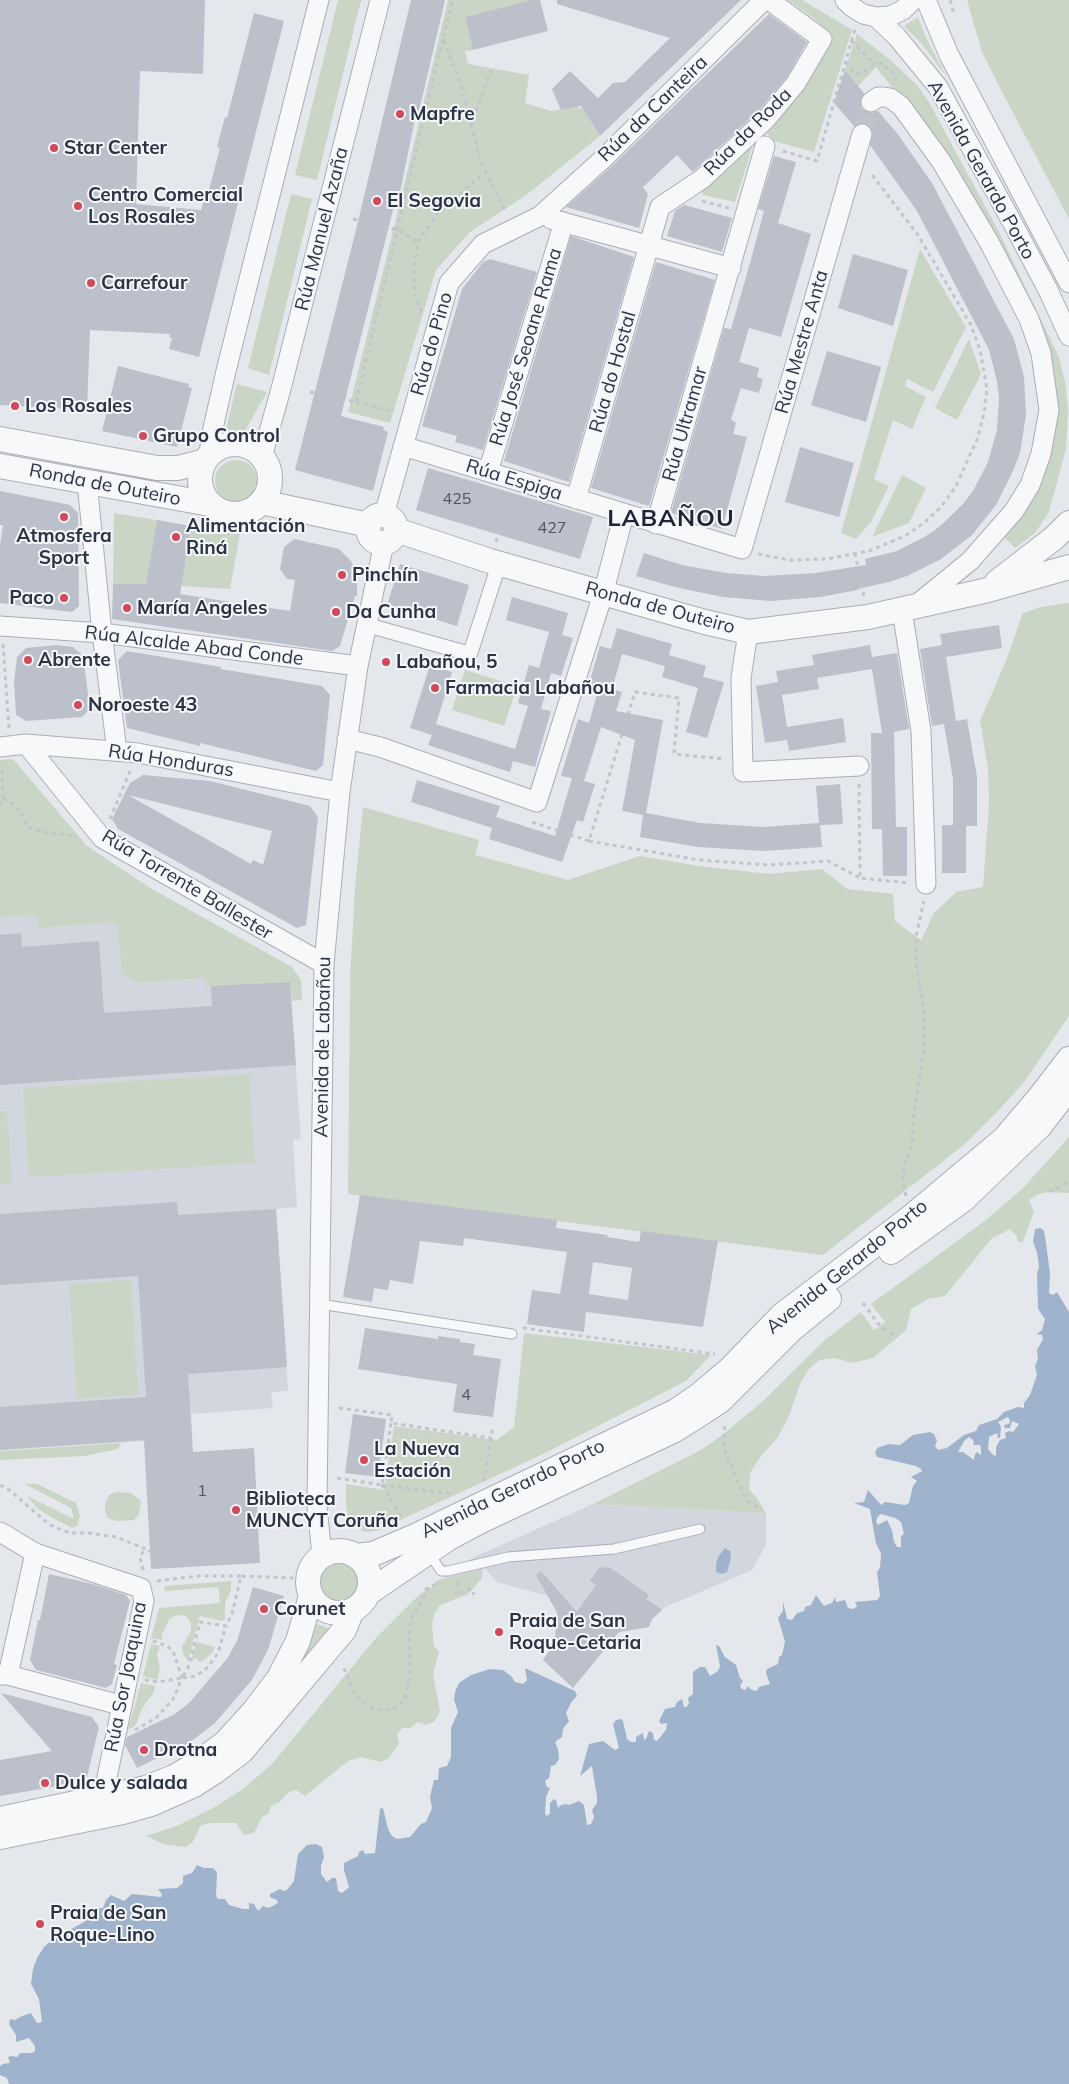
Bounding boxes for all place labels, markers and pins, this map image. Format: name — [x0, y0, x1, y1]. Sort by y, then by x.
place label: Mapfre — [410, 103, 475, 125]
marker: Mapfre — [394, 108, 406, 120]
place label: Star Center — [64, 137, 167, 159]
marker: Star Center — [48, 142, 60, 154]
place label: Centro Comercial Los Rosales — [88, 184, 243, 228]
place label: El Segovia — [387, 190, 481, 212]
marker: El Segovia — [371, 195, 383, 207]
marker: Centro Comercial Los Rosales — [72, 200, 84, 212]
place label: Carrefour — [101, 272, 187, 294]
marker: Carrefour — [85, 277, 97, 289]
place label: Los Rosales — [25, 395, 132, 417]
marker: Los Rosales — [9, 400, 21, 412]
place label: Grupo Control — [153, 425, 280, 447]
marker: Grupo Control — [137, 430, 149, 442]
marker: Atmosfera Sport — [58, 511, 70, 523]
place label: Alimentación Riná — [186, 515, 305, 559]
place label: Atmosfera Sport — [16, 525, 112, 569]
marker: Alimentación Riná — [170, 531, 182, 543]
place label: Pinchín — [352, 564, 419, 586]
marker: Pinchín — [336, 569, 348, 581]
place label: Paco — [9, 587, 54, 609]
marker: Paco — [58, 592, 70, 604]
place label: María Angeles — [137, 597, 268, 619]
place label: Da Cunha — [346, 601, 436, 623]
marker: María Angeles — [121, 602, 133, 614]
marker: Da Cunha — [330, 606, 342, 618]
place label: Abrente — [38, 649, 111, 671]
place label: Labañou, 5 — [396, 651, 497, 673]
marker: Abrente — [22, 654, 34, 666]
marker: Labañou, 5 — [380, 656, 392, 668]
place label: Farmacia Labañou — [445, 677, 615, 699]
marker: Farmacia Labañou — [429, 682, 441, 694]
place label: Noroeste 43 — [88, 694, 198, 716]
marker: Noroeste 43 — [72, 699, 84, 711]
place label: La Nueva Estación — [374, 1438, 459, 1482]
marker: La Nueva Estación — [358, 1454, 370, 1466]
place label: Biblioteca MUNCYT Coruña — [246, 1488, 399, 1532]
marker: Biblioteca MUNCYT Coruña — [230, 1504, 242, 1516]
place label: Corunet — [274, 1598, 345, 1620]
marker: Corunet — [258, 1603, 270, 1615]
place label: Praia de San Roque-Cetaria — [509, 1610, 641, 1654]
marker: Praia de San Roque-Cetaria — [493, 1626, 505, 1638]
place label: Drotna — [154, 1739, 217, 1761]
marker: Drotna — [138, 1744, 150, 1756]
place label: Dulce y salada — [55, 1772, 188, 1794]
marker: Dulce y salada — [39, 1777, 51, 1789]
place label: Praia de San Roque-Lino — [50, 1902, 166, 1946]
marker: Praia de San Roque-Lino — [34, 1918, 46, 1930]

